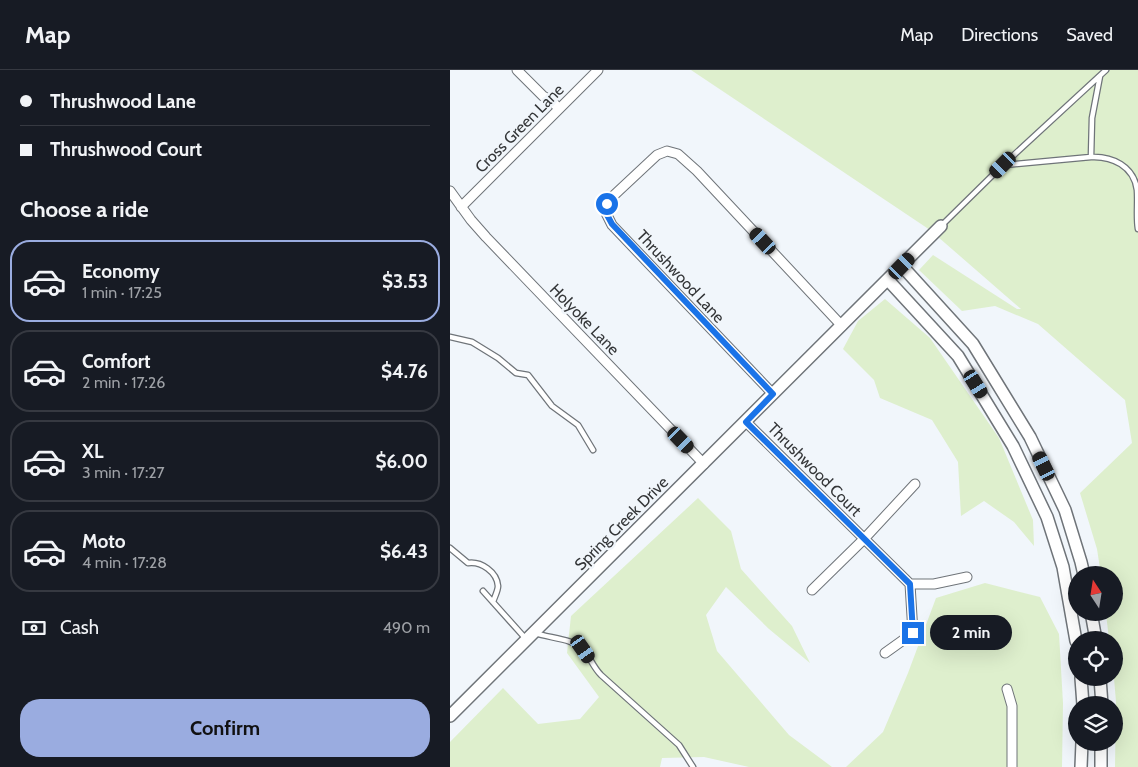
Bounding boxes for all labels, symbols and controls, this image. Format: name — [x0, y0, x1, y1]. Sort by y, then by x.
text: Map — [25, 20, 71, 49]
text: Map — [900, 24, 933, 46]
text: Directions — [961, 24, 1038, 46]
text: Saved — [1066, 24, 1113, 46]
street label: Cross Green Lane — [471, 80, 568, 177]
text: Thrushwood Lane — [50, 90, 196, 113]
text: Thrushwood Court — [50, 138, 202, 161]
car — [987, 149, 1018, 181]
route start — [596, 193, 618, 215]
text: Choose a ride — [20, 196, 149, 223]
car — [747, 225, 778, 257]
street label: Thrushwood Lane — [633, 226, 729, 327]
car — [886, 250, 917, 282]
icon: car — [22, 259, 67, 304]
text: Economy — [82, 260, 160, 283]
text: $3.53 — [382, 270, 428, 293]
street label: Holyoke Lane — [546, 280, 623, 359]
text: 1 min · 17:25 — [82, 283, 162, 302]
icon: car — [22, 349, 67, 394]
text: Comfort — [82, 350, 151, 373]
text: $4.76 — [381, 360, 428, 383]
car — [961, 367, 990, 401]
text: 2 min · 17:26 — [82, 373, 165, 392]
street label: Thrushwood Court — [764, 419, 866, 521]
car — [665, 424, 696, 456]
icon: car — [22, 439, 67, 484]
text: XL — [82, 440, 103, 463]
car — [1030, 449, 1057, 483]
text: $6.00 — [375, 450, 428, 473]
text: 3 min · 17:27 — [82, 463, 165, 482]
street label: Spring Creek Drive — [571, 473, 672, 574]
icon: car — [22, 529, 67, 574]
text: Moto — [82, 530, 126, 553]
text: $6.43 — [380, 540, 428, 563]
text: 4 min · 17:28 — [82, 553, 167, 572]
north arrow — [1068, 566, 1122, 621]
map controls — [1068, 566, 1123, 751]
icon: cash — [20, 614, 48, 642]
text: Cash — [60, 616, 99, 639]
callout: 2 min — [930, 616, 1013, 650]
text: 490 m — [383, 618, 430, 637]
route end — [902, 622, 924, 644]
text: 2 min — [952, 623, 990, 642]
button: locate — [1068, 631, 1123, 686]
car — [568, 632, 597, 666]
button: layers — [1068, 696, 1123, 751]
button: Confirm — [20, 699, 430, 757]

